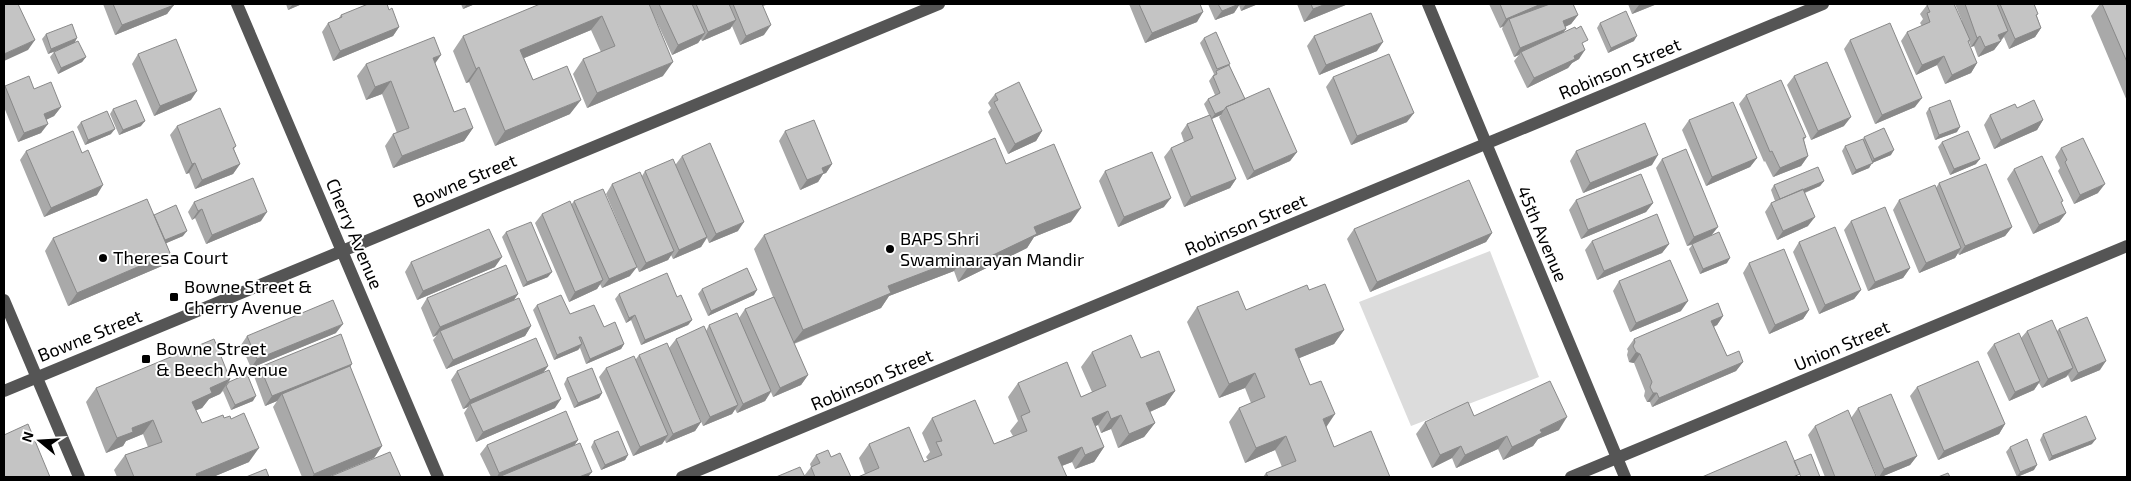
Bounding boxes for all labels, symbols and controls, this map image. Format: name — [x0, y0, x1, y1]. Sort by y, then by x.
street label: Robinson Street — [1555, 32, 1684, 104]
street label: Bowne Street — [410, 148, 520, 212]
street label: Cherry Avenue — [322, 175, 388, 292]
street label: 45th Avenue — [1513, 182, 1573, 285]
street label: Robinson Street — [1181, 188, 1310, 260]
place label: BAPS Shri Swaminarayan Mandir — [900, 227, 1084, 270]
marker: BAPS Shri Swaminarayan Mandir — [884, 243, 896, 255]
place label: Theresa Court — [113, 246, 228, 268]
marker: Theresa Court — [97, 252, 109, 264]
place label: Bowne Street & Cherry Avenue — [184, 275, 312, 318]
marker: Bowne Street & Cherry Avenue — [168, 291, 180, 303]
street label: Bowne Street — [34, 304, 145, 366]
street label: Union Street — [1791, 315, 1893, 375]
place label: Bowne Street & Beech Avenue — [156, 337, 288, 380]
street label: Robinson Street — [807, 343, 936, 415]
marker: Bowne Street & Beech Avenue — [140, 353, 152, 365]
north arrow — [15, 416, 65, 466]
text: N — [18, 429, 37, 444]

